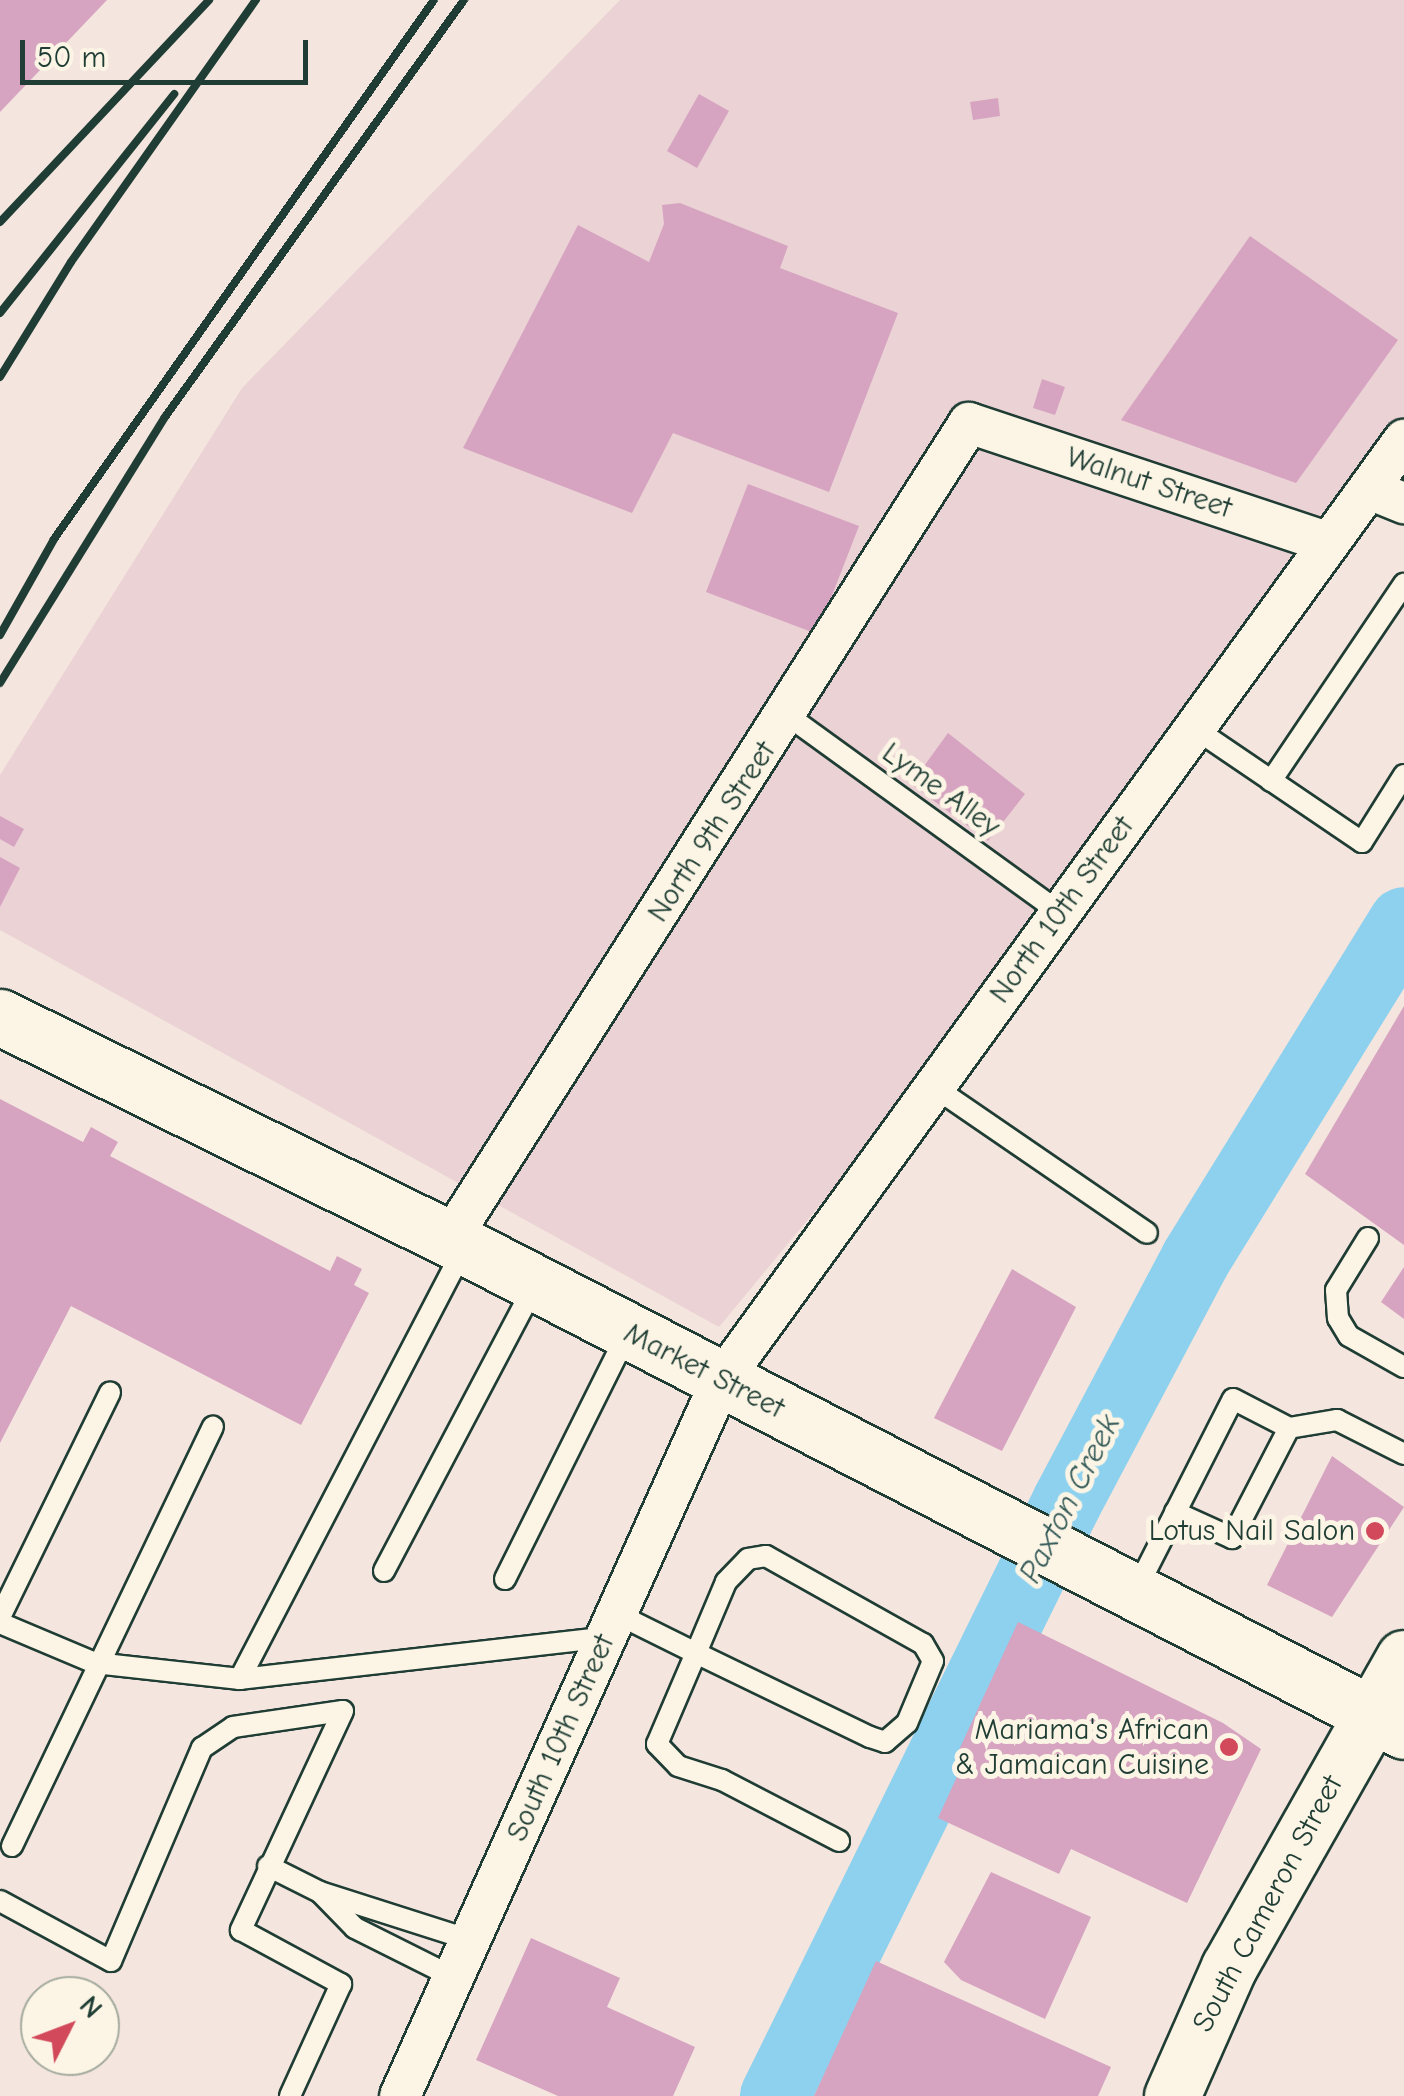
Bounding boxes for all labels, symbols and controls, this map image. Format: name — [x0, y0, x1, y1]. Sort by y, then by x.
scale bar — [25, 20, 312, 82]
text: 50 m — [37, 40, 106, 75]
street label: Walnut Street — [1062, 439, 1236, 527]
street label: North 9th Street — [640, 735, 784, 929]
street label: Lyme Alley — [875, 735, 1007, 845]
street label: North 10th Street — [982, 810, 1142, 1010]
street label: Market Street — [618, 1315, 790, 1427]
water label: Paxton Creek — [1011, 1409, 1129, 1589]
place label: Lotus Nail Salon — [1149, 1513, 1355, 1549]
marker: Lotus Nail Salon — [1364, 1520, 1386, 1542]
street label: South 10th Street — [499, 1629, 623, 1847]
place label: Mariama's African & Jamaican Cuisine — [955, 1712, 1209, 1782]
marker: Mariama's African & Jamaican Cuisine — [1218, 1736, 1240, 1758]
street label: South Cameron Street — [1185, 1770, 1351, 2038]
north arrow — [20, 1976, 120, 2076]
text: N — [73, 1990, 109, 2025]

